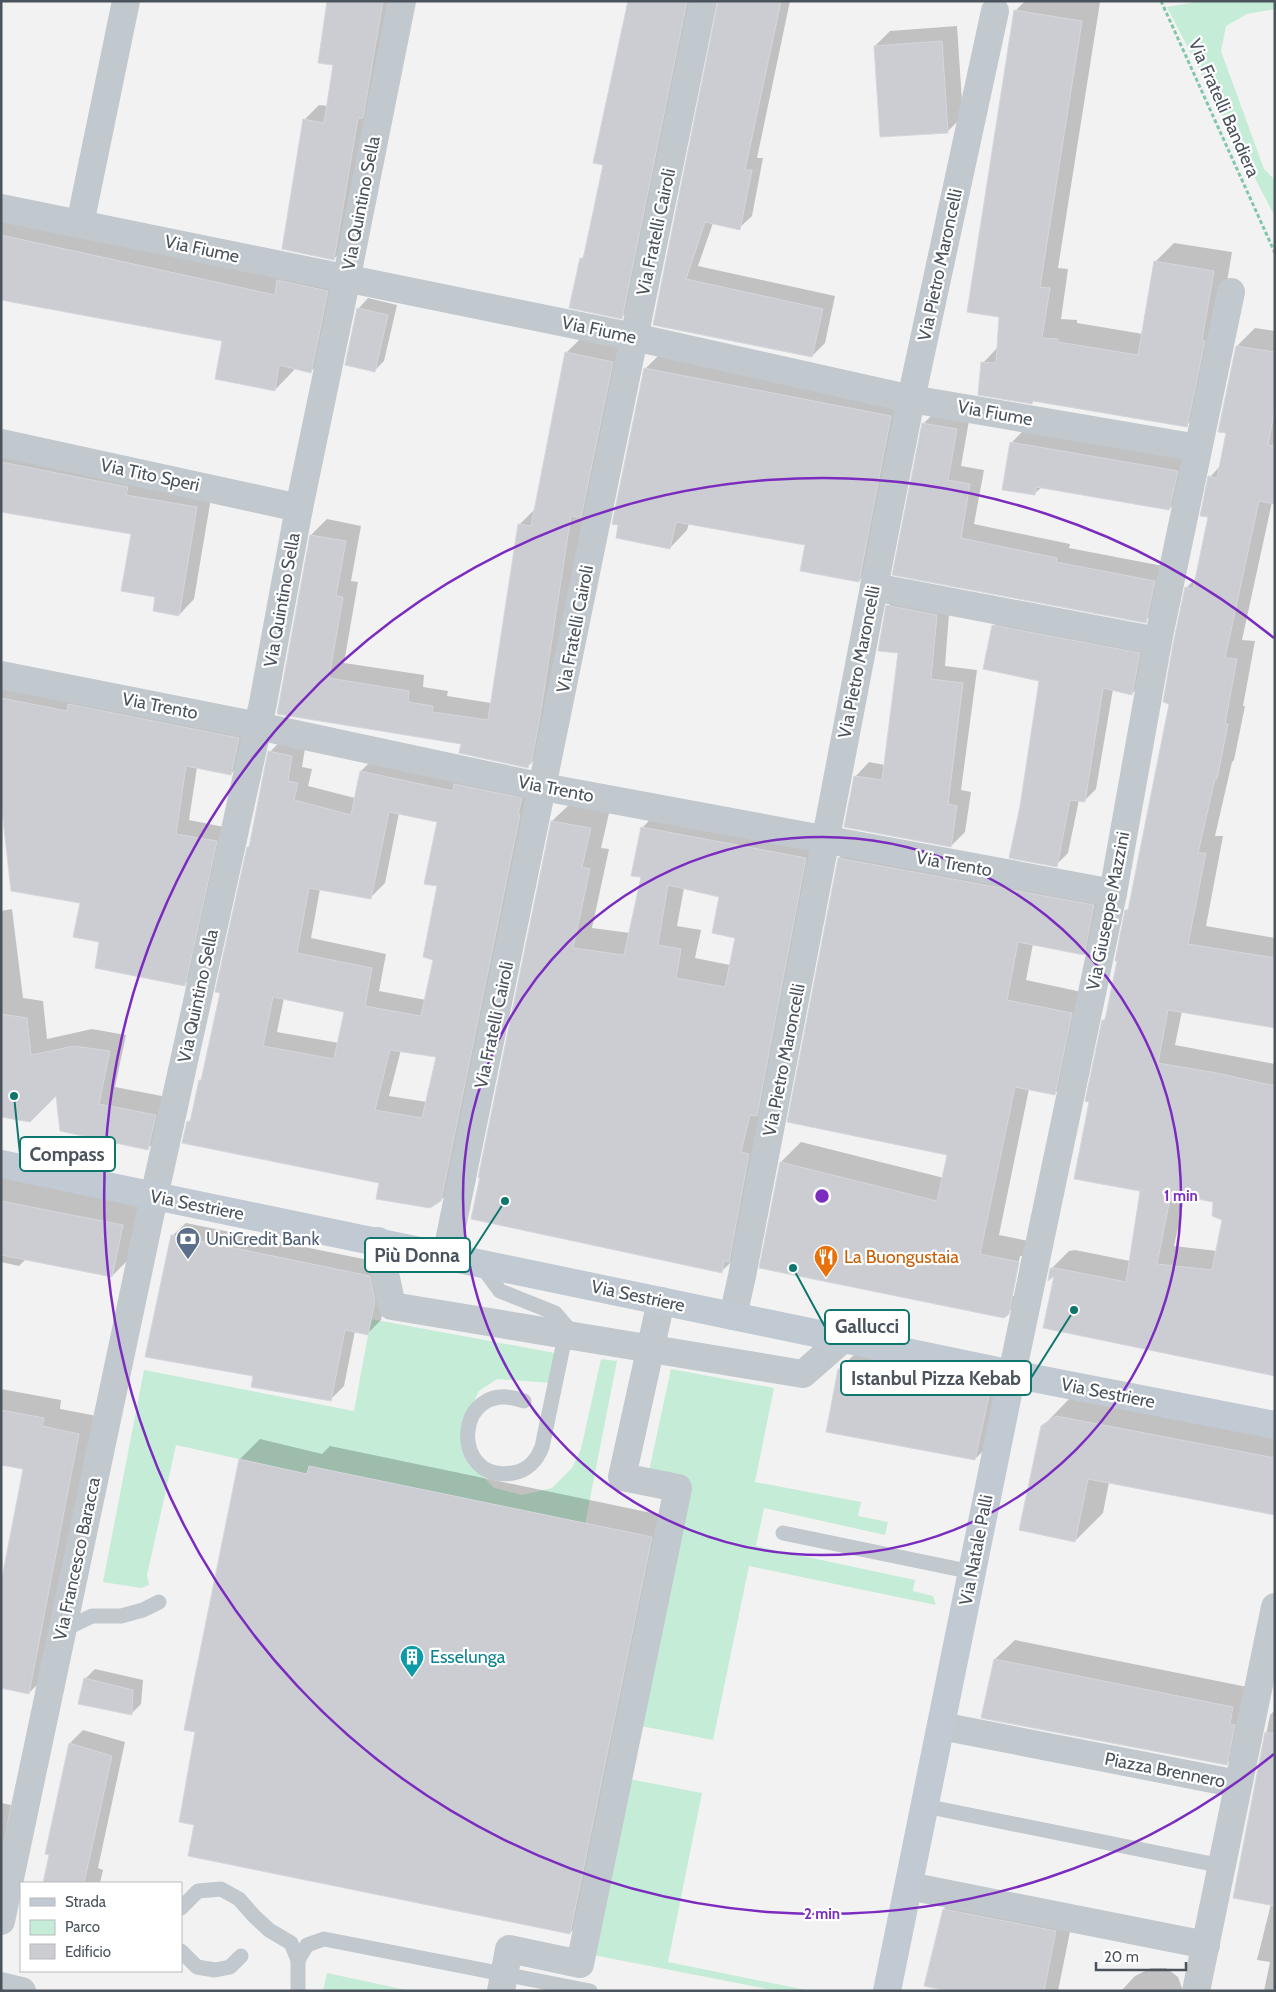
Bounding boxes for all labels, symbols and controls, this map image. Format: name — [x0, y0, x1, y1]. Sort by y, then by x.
street label: Via Fratelli Bandiera — [1184, 35, 1265, 181]
street label: Via Quintino Sella — [337, 134, 385, 272]
street label: Via Fratelli Cairoli — [632, 166, 680, 298]
street label: Via Pietro Maroncelli — [913, 187, 967, 343]
street label: Via Fiume — [163, 230, 241, 268]
street label: Via Fiume — [560, 311, 638, 349]
street label: Via Fiume — [956, 396, 1034, 430]
street label: Via Tito Speri — [98, 454, 202, 496]
street label: Via Quintino Sella — [259, 531, 305, 669]
street label: Via Fratelli Cairoli — [552, 563, 598, 695]
street label: Via Pietro Maroncelli — [833, 584, 885, 740]
street label: Via Trento — [120, 688, 200, 724]
street label: Via Trento — [516, 771, 596, 807]
street label: Via Giuseppe Mazzini — [1082, 830, 1134, 992]
street label: Via Trento — [914, 847, 994, 882]
street label: Via Quintino Sella — [173, 927, 223, 1065]
street label: Via Fratelli Cairoli — [470, 959, 518, 1091]
street label: Via Pietro Maroncelli — [758, 982, 810, 1138]
callout: Compass — [20, 1137, 115, 1171]
text: Compass — [29, 1143, 105, 1166]
street label: Via Sestriere — [148, 1185, 246, 1225]
centre of rings — [813, 1187, 831, 1205]
text: 1 min — [1164, 1187, 1198, 1205]
bank icon: UniCredit Bank — [175, 1226, 201, 1260]
place label: UniCredit Bank — [206, 1228, 320, 1250]
callout: Più Donna — [365, 1238, 470, 1272]
text: Più Donna — [374, 1244, 460, 1267]
restaurant icon: La Buongustaia — [813, 1244, 839, 1278]
place label: La Buongustaia — [844, 1246, 959, 1268]
street label: Via Sestriere — [589, 1275, 687, 1317]
callout: Gallucci — [825, 1310, 909, 1344]
text: Gallucci — [835, 1315, 899, 1338]
callout: Istanbul Pizza Kebab — [841, 1361, 1031, 1395]
text: Istanbul Pizza Kebab — [851, 1367, 1021, 1390]
street label: Via Sestriere — [1059, 1373, 1157, 1413]
street label: Via Francesco Baracca — [49, 1475, 105, 1643]
street label: Via Natale Palli — [954, 1493, 998, 1607]
building icon: Esselunga — [399, 1644, 425, 1678]
place label: Esselunga — [430, 1646, 506, 1668]
street label: Piazza Brennero — [1103, 1748, 1227, 1792]
legend — [20, 1882, 182, 1972]
text: Strada — [65, 1893, 107, 1911]
text: 2 min — [804, 1905, 840, 1923]
text: Parco — [65, 1918, 100, 1936]
scale bar — [1096, 1940, 1186, 1972]
text: Edificio — [65, 1943, 111, 1961]
text: 20 m — [1104, 1948, 1139, 1966]

